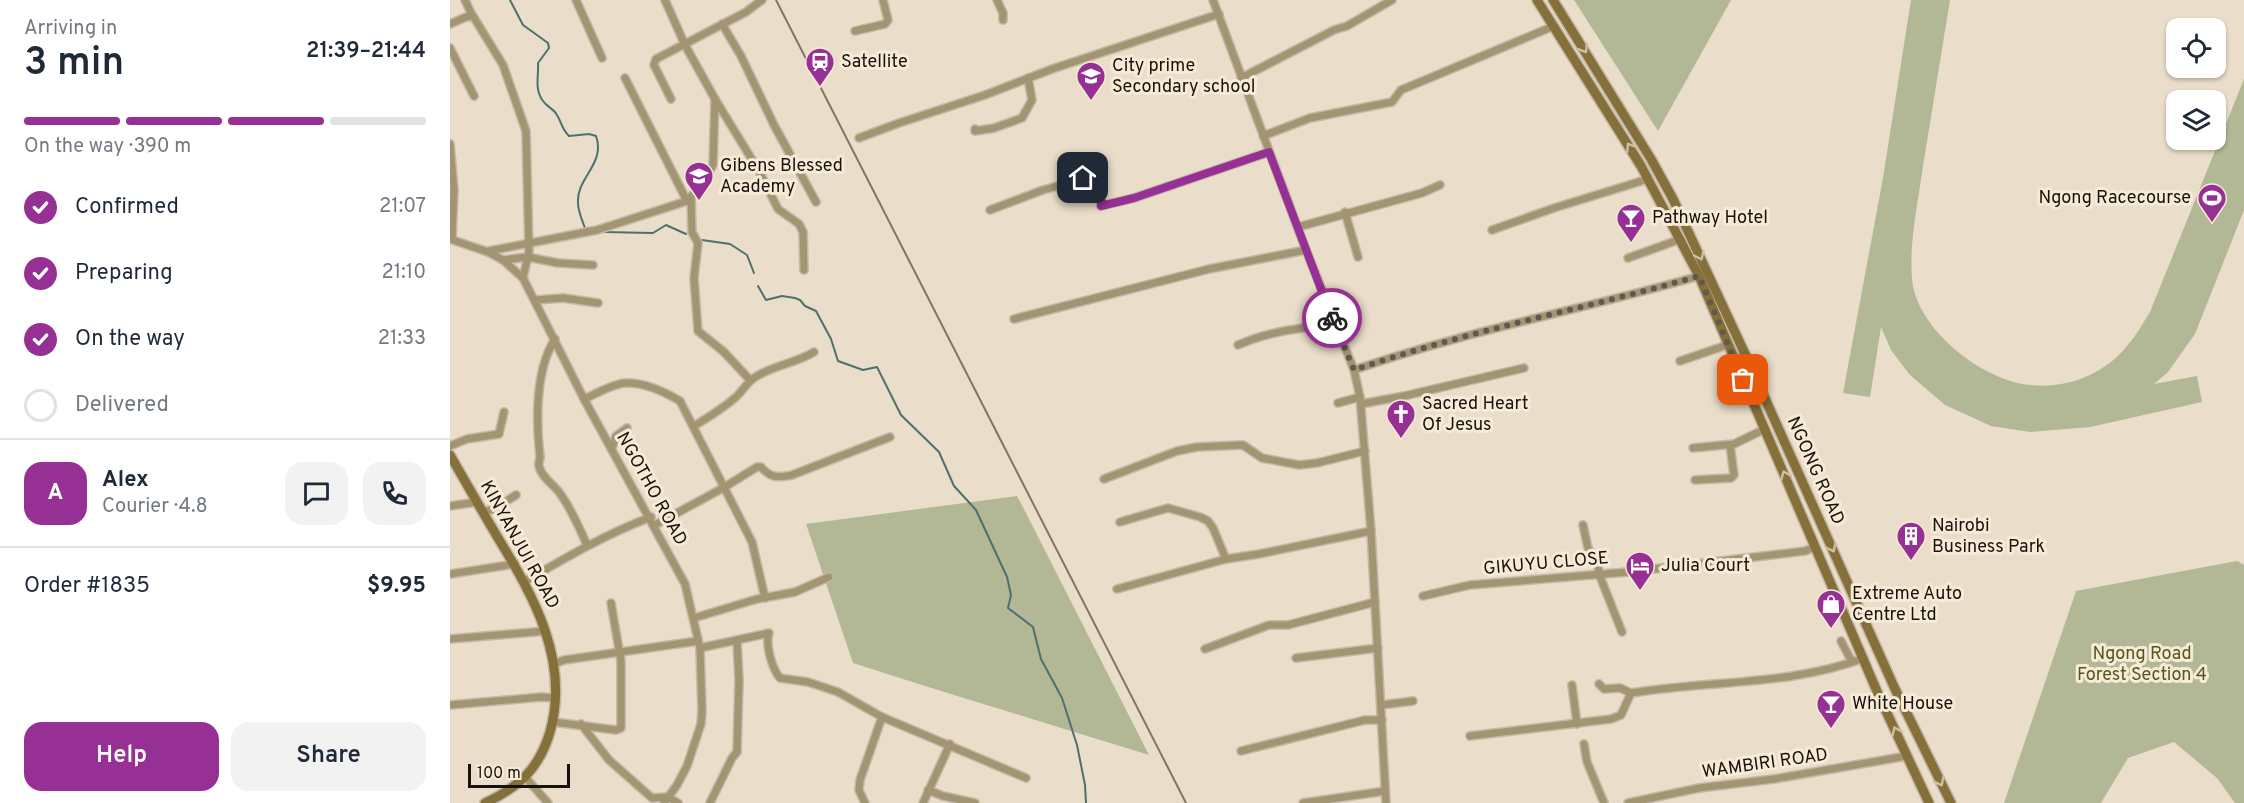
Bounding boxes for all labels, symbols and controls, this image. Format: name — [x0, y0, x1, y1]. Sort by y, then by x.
text: Arriving in — [24, 16, 117, 42]
map controls — [2166, 18, 2226, 150]
button: locate — [2166, 18, 2226, 78]
text: 21:39–21:44 — [306, 38, 426, 65]
text: 3 min — [24, 40, 124, 89]
one-way arrow — [1576, 43, 1587, 54]
station icon: Satellite — [804, 46, 836, 88]
place label: Satellite — [841, 51, 908, 74]
place label: City prime Secondary school — [1112, 55, 1255, 99]
school or university icon: City prime Secondary school — [1075, 60, 1107, 102]
button: layers — [2166, 90, 2226, 150]
text: On the way · 390 m — [24, 134, 191, 160]
one-way arrow — [1625, 143, 1637, 153]
pin — [1057, 152, 1108, 203]
place label: Gibens Blessed Academy — [720, 155, 843, 199]
school or university icon: Gibens Blessed Academy — [683, 160, 715, 202]
icon: home — [1066, 161, 1099, 194]
sports icon: Ngong Racecourse — [2196, 182, 2228, 224]
place label: Ngong Racecourse — [2039, 187, 2191, 210]
icon: check — [24, 191, 57, 224]
text: Confirmed — [75, 194, 179, 221]
text: 21:07 — [379, 194, 426, 220]
bar icon: Pathway Hotel — [1615, 202, 1647, 244]
place label: Pathway Hotel — [1652, 207, 1768, 230]
one-way arrow — [1692, 249, 1704, 260]
icon: check — [24, 257, 57, 290]
text: Preparing — [75, 260, 173, 287]
text: 21:10 — [382, 260, 426, 286]
courier — [1302, 288, 1362, 348]
icon: bike — [1316, 302, 1349, 335]
icon: check — [24, 323, 57, 356]
text: On the way — [75, 326, 185, 353]
text: 21:33 — [378, 326, 426, 352]
pin — [1717, 354, 1768, 405]
icon: bag — [1726, 363, 1759, 396]
text: Delivered — [75, 392, 169, 419]
place label: Sacred Heart Of Jesus — [1422, 393, 1528, 437]
church icon: Sacred Heart Of Jesus — [1385, 398, 1417, 440]
street label: NGONG ROAD — [1781, 413, 1849, 529]
street label: NGOTHO ROAD — [610, 428, 692, 550]
button: chat — [285, 462, 348, 525]
button: phone — [363, 462, 426, 525]
text: Alex — [102, 467, 149, 494]
one-way arrow — [1780, 470, 1792, 481]
street label: KINYANJUI ROAD — [474, 477, 564, 613]
text: A — [48, 480, 63, 507]
text: Courier · 4.8 — [102, 494, 208, 520]
place label: Nairobi Business Park — [1932, 515, 2045, 559]
building icon: Nairobi Business Park — [1895, 520, 1927, 562]
one-way arrow — [1825, 542, 1837, 553]
street label: GIKUYU CLOSE — [1482, 547, 1610, 581]
hotel icon: Julia Court — [1624, 550, 1656, 592]
place label: Julia Court — [1661, 555, 1750, 578]
text: Order #1835 — [24, 573, 150, 600]
text: $9.95 — [367, 573, 426, 600]
place label: Extreme Auto Centre Ltd — [1852, 583, 1962, 627]
shop icon: Extreme Auto Centre Ltd — [1815, 588, 1847, 630]
park label: Ngong Road Forest Section 4 — [2077, 643, 2207, 687]
bar icon: White House — [1815, 688, 1847, 730]
place label: White House — [1852, 693, 1953, 716]
button: Help — [24, 722, 219, 791]
button: Share — [231, 722, 426, 791]
one-way arrow — [1891, 726, 1903, 737]
street label: WAMBIRI ROAD — [1700, 744, 1830, 784]
scale bar — [468, 761, 570, 788]
text: 100 m — [477, 764, 521, 784]
one-way arrow — [1933, 776, 1944, 787]

